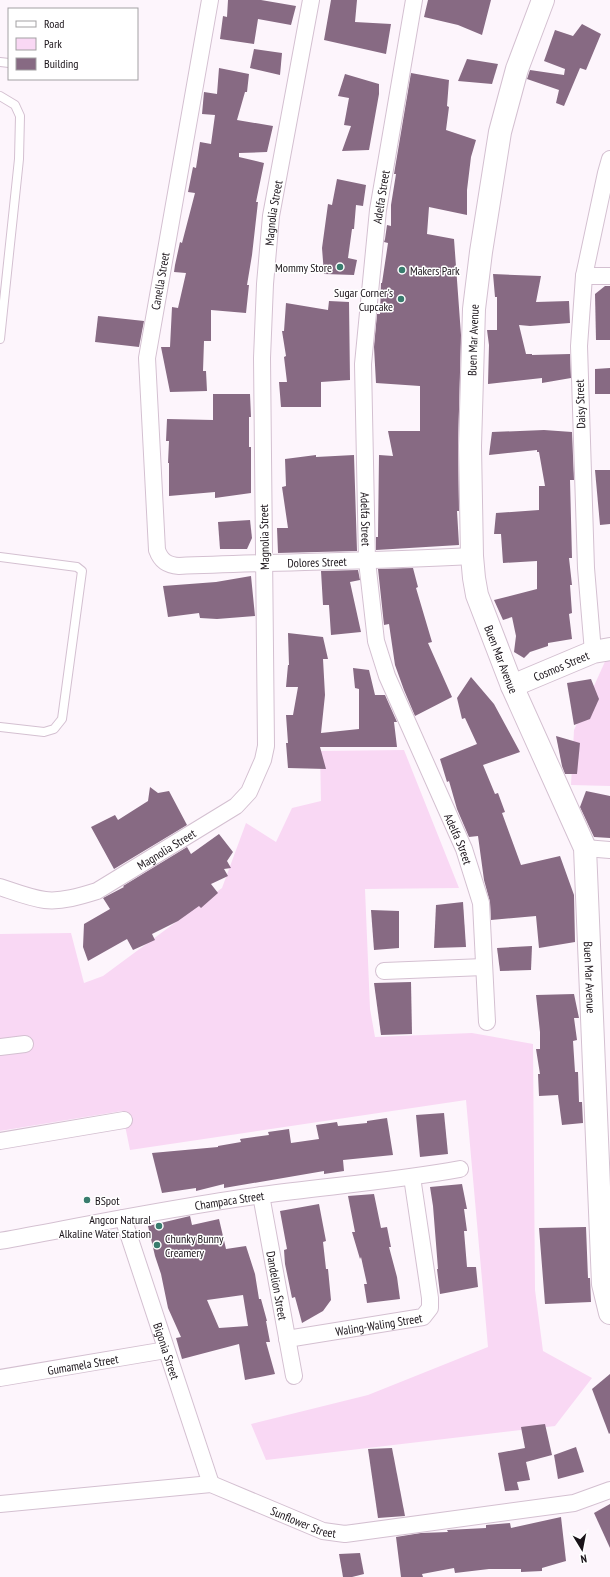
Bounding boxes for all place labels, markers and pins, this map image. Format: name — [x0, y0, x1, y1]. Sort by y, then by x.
place label: Mommy Store — [275, 260, 332, 275]
marker: Mommy Store — [335, 262, 345, 272]
place label: Makers Park — [410, 263, 460, 278]
marker: Makers Park — [397, 265, 407, 275]
place label: Sugar Corner's Cupcake — [334, 285, 393, 314]
marker: Sugar Corner's Cupcake — [396, 294, 406, 304]
place label: BSpot — [95, 1193, 120, 1208]
marker: BSpot — [82, 1195, 92, 1205]
place label: Angcor Natural Alkaline Water Station — [59, 1212, 151, 1241]
marker: Angcor Natural Alkaline Water Station — [154, 1221, 164, 1231]
place label: Chunky Bunny Creamery — [165, 1231, 224, 1260]
marker: Chunky Bunny Creamery — [152, 1240, 162, 1250]

